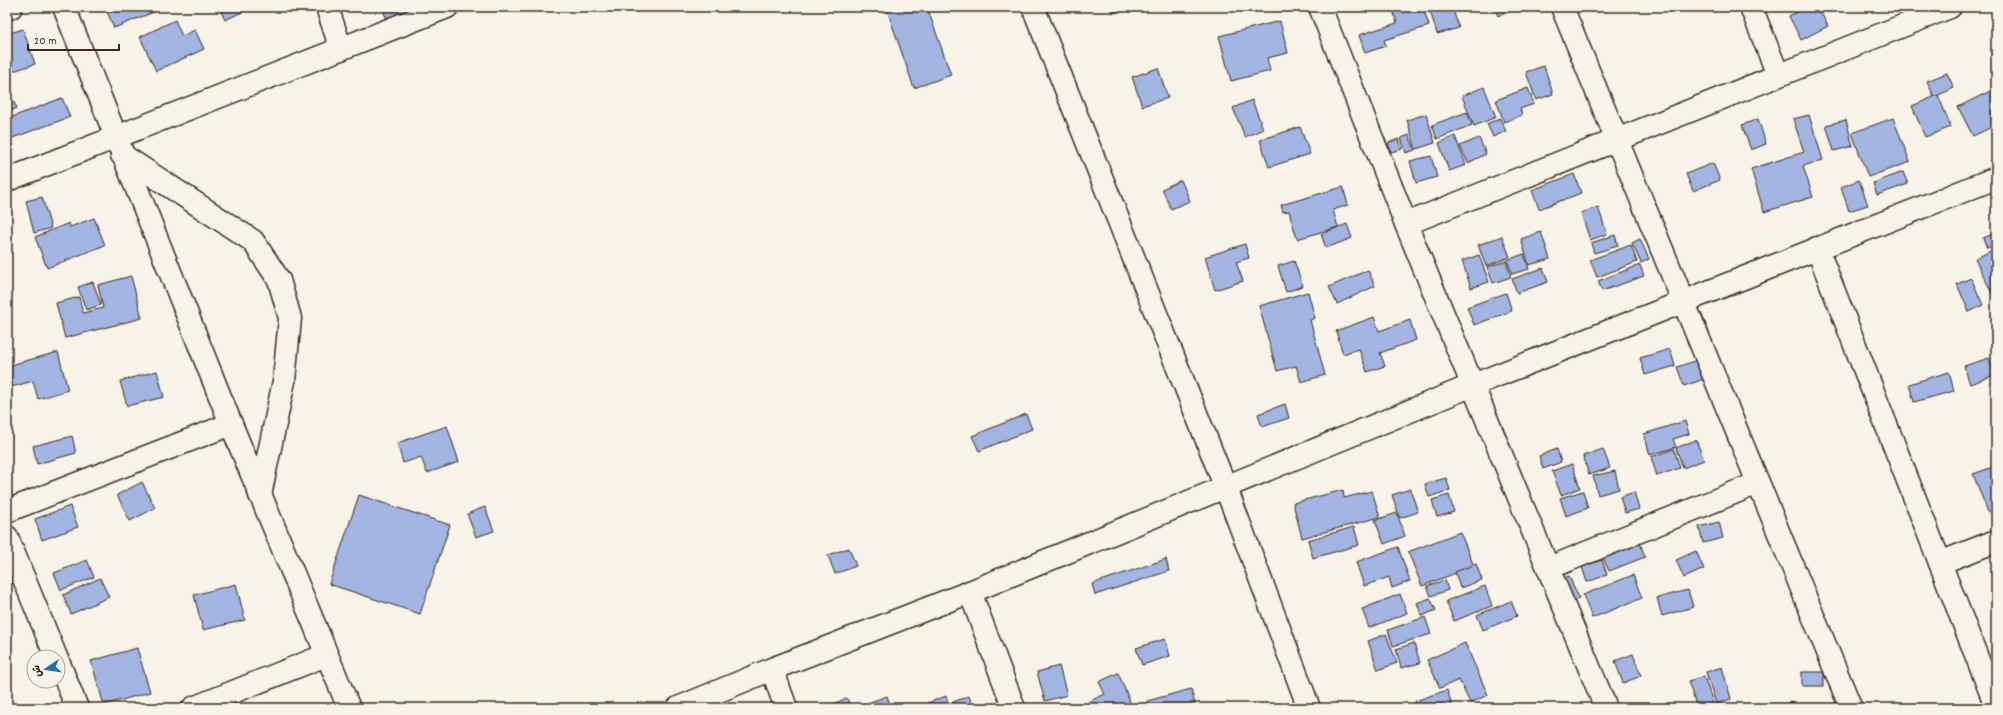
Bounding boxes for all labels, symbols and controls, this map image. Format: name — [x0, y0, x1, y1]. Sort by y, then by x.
scale bar — [28, 26, 119, 52]
text: 20 m — [34, 33, 57, 50]
north arrow — [26, 649, 66, 689]
text: ش — [29, 663, 47, 678]

